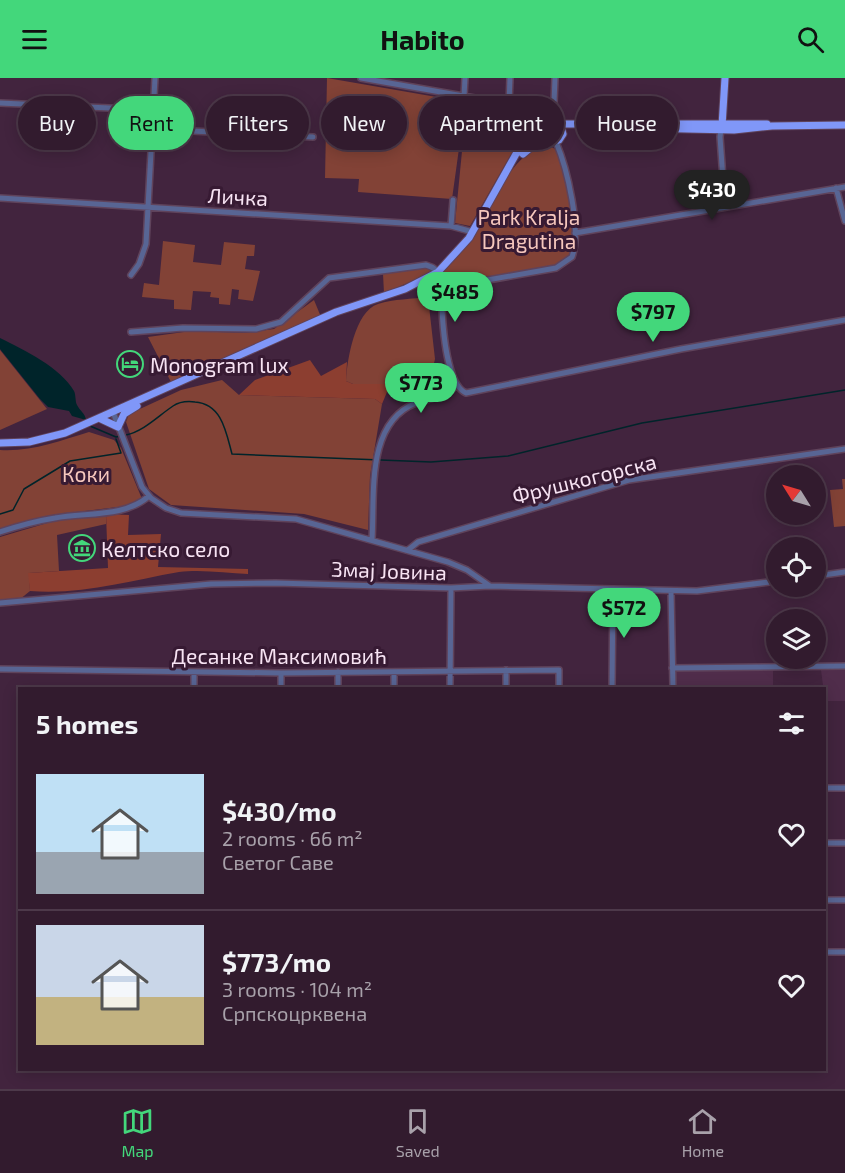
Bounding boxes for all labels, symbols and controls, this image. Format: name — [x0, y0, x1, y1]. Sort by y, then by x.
icon: menu — [18, 23, 51, 56]
text: Habito — [380, 23, 465, 55]
icon: search — [794, 23, 827, 56]
chip: Buy — [18, 96, 96, 150]
chip: Rent — [108, 96, 194, 150]
chip: Filters — [206, 96, 309, 150]
chip: New — [321, 96, 407, 150]
chip: Apartment — [419, 96, 564, 150]
chip: House — [576, 96, 678, 150]
pin: $430 — [676, 170, 748, 221]
text: $430 — [688, 177, 736, 201]
street label: Личка — [207, 182, 269, 210]
park label: Park Kralja Dragutina — [478, 204, 580, 253]
pin: $485 — [419, 272, 491, 323]
text: $485 — [431, 279, 479, 303]
pin: $797 — [617, 292, 689, 343]
text: $797 — [631, 299, 675, 323]
hotel icon: Monogram lux — [115, 349, 145, 379]
place label: Monogram lux — [150, 352, 289, 377]
pin: $773 — [385, 363, 457, 414]
text: $773 — [399, 370, 443, 394]
street label: Фрушкогорска — [509, 448, 659, 509]
park label: Коки — [62, 461, 110, 486]
north arrow — [766, 465, 826, 525]
map controls — [766, 465, 826, 669]
museum icon: Келтско село — [67, 533, 97, 563]
place label: Келтско село — [101, 536, 230, 561]
button: locate — [766, 537, 826, 597]
street label: Змај Јовина — [331, 555, 447, 586]
pin: $572 — [588, 588, 660, 639]
text: $572 — [602, 595, 646, 619]
button: layers — [766, 609, 826, 669]
street label: Десанке Максимовић — [172, 643, 386, 668]
icon: filters — [775, 707, 808, 740]
text: 5 homes — [36, 708, 138, 739]
text: $430/mo — [222, 795, 337, 826]
icon: home — [84, 798, 156, 870]
icon: heart — [775, 818, 808, 851]
text: 2 rooms · 66 m² — [222, 826, 363, 850]
text: Светог Саве — [222, 850, 334, 874]
text: $773/mo — [222, 946, 331, 977]
icon: home — [84, 949, 156, 1021]
icon: heart — [775, 969, 808, 1002]
text: 3 rooms · 104 m² — [222, 977, 372, 1001]
text: Српскоцрквена — [222, 1001, 367, 1025]
tab: Map — [121, 1105, 154, 1160]
tab: Saved — [396, 1105, 440, 1160]
tab: Home — [682, 1105, 724, 1160]

